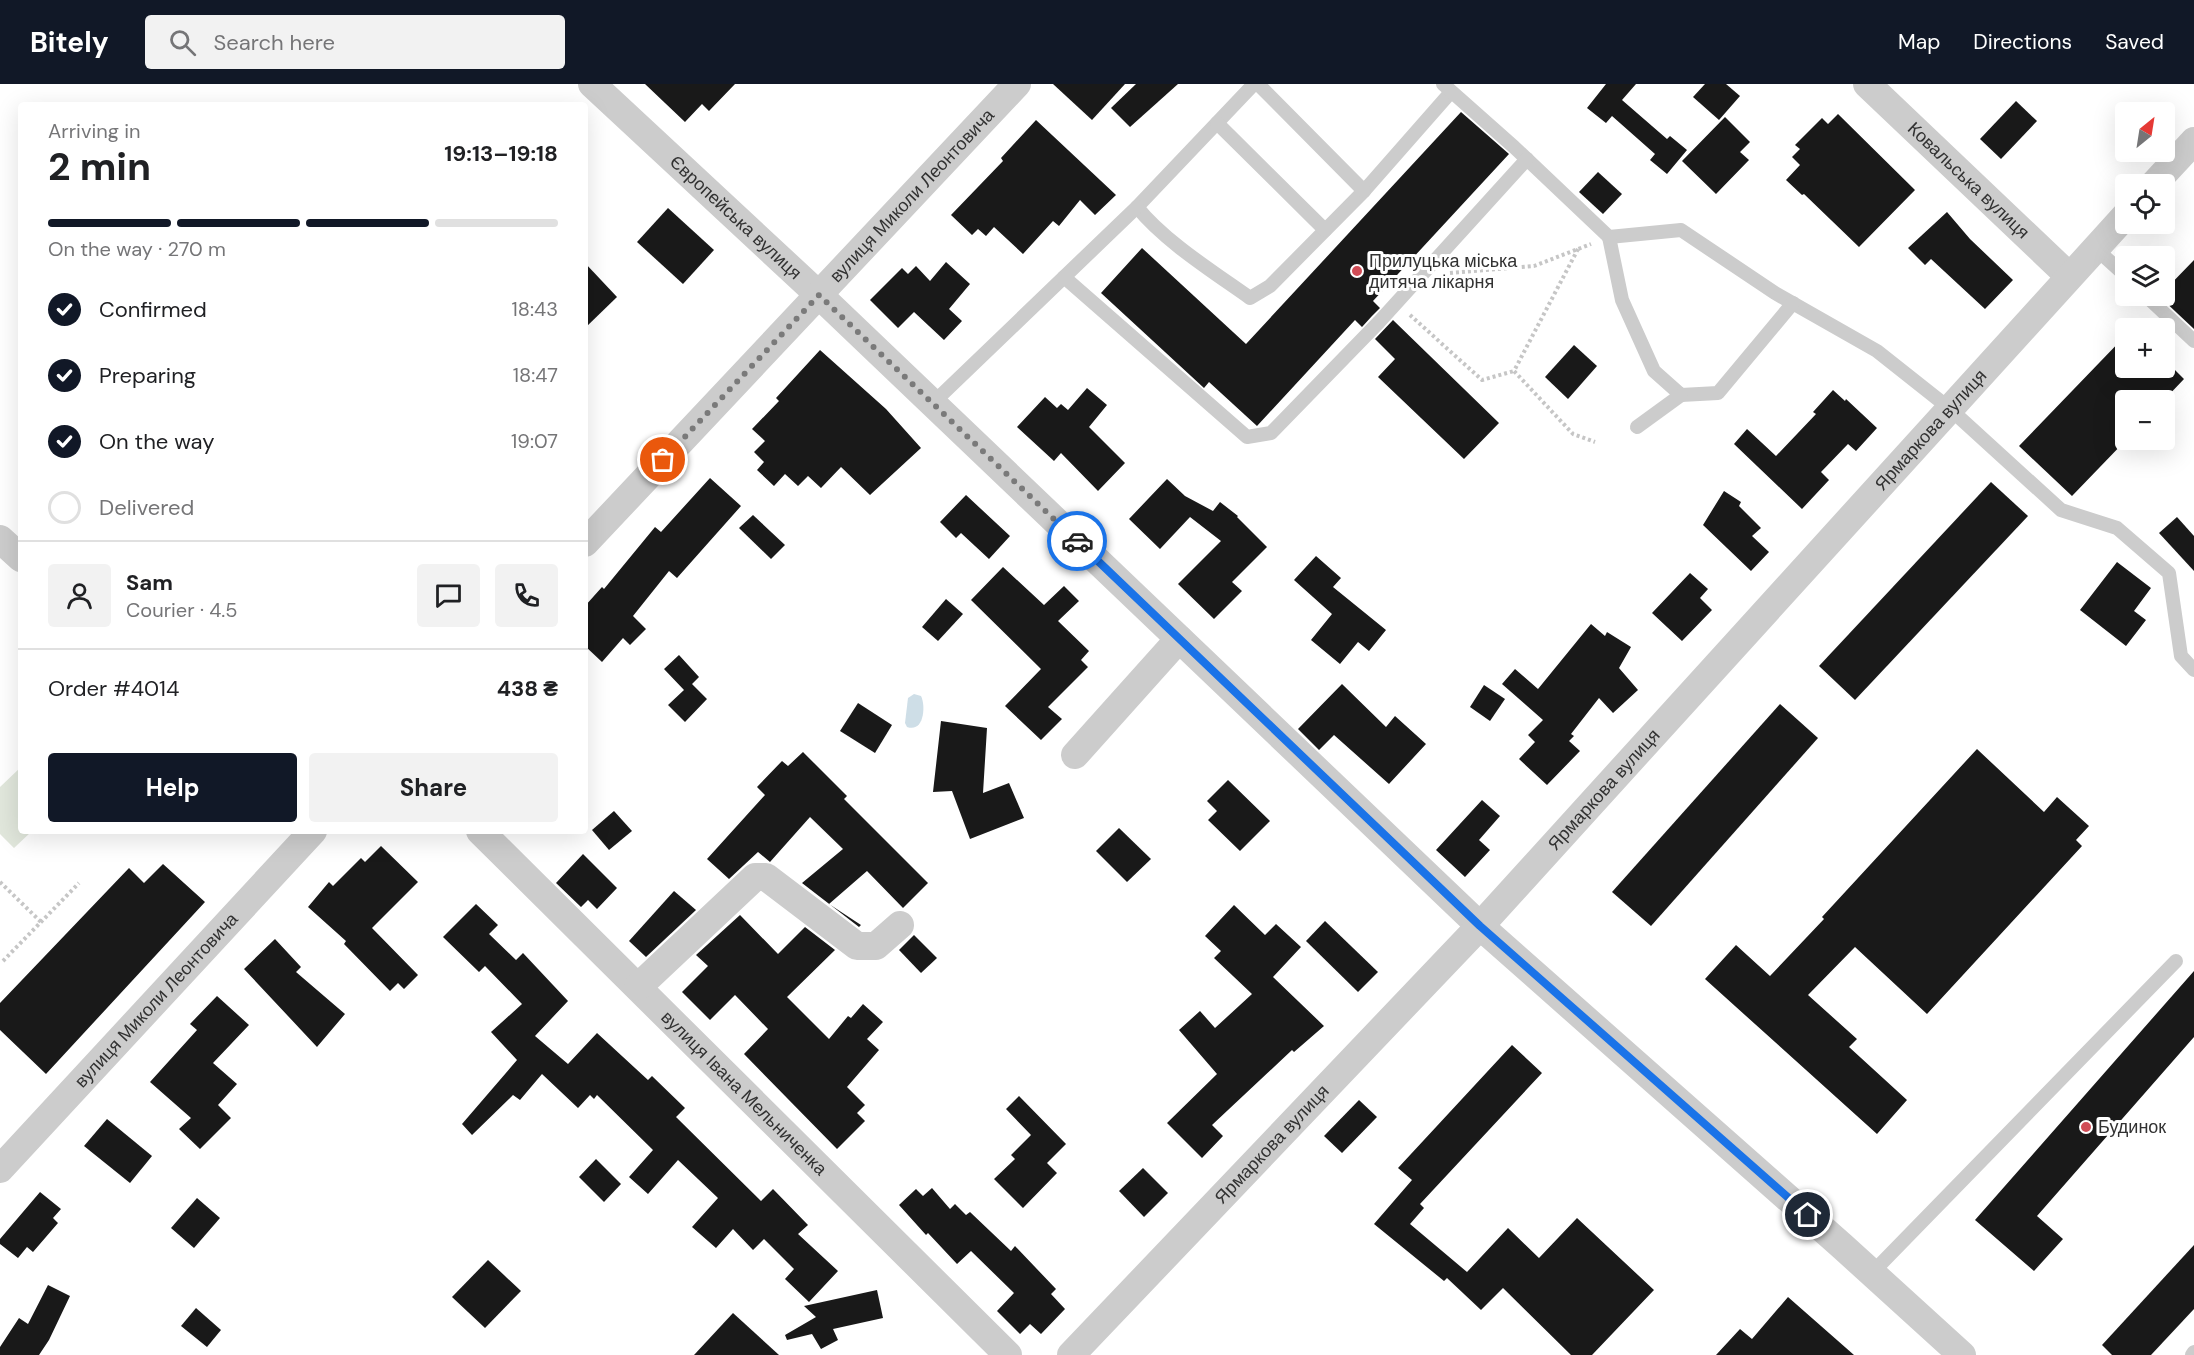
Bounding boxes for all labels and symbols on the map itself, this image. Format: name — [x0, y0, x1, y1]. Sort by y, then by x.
north arrow — [2115, 102, 2175, 162]
street label: вулиця Миколи Леонтовича — [824, 103, 1000, 288]
street label: Ковальська вулиця — [1902, 117, 2035, 244]
street label: Європейська вулиця — [664, 150, 807, 285]
place label: Прилуцька міська дитяча лікарня — [1369, 249, 1518, 294]
marker: Прилуцька міська дитяча лікарня — [1350, 264, 1364, 278]
street label: Ярмаркова вулиця — [1869, 364, 1992, 496]
pin — [637, 434, 688, 485]
courier — [1047, 511, 1107, 571]
street label: Ярмаркова вулиця — [1543, 724, 1665, 855]
street label: вулиця Миколи Леонтовича — [69, 907, 244, 1093]
street label: вулиця Івана Мельниченка — [656, 1005, 833, 1181]
street label: Ярмаркова вулиця — [1209, 1080, 1334, 1209]
place label: Будинок — [2098, 1115, 2166, 1139]
marker: Будинок — [2079, 1120, 2093, 1134]
pin — [1782, 1189, 1833, 1240]

